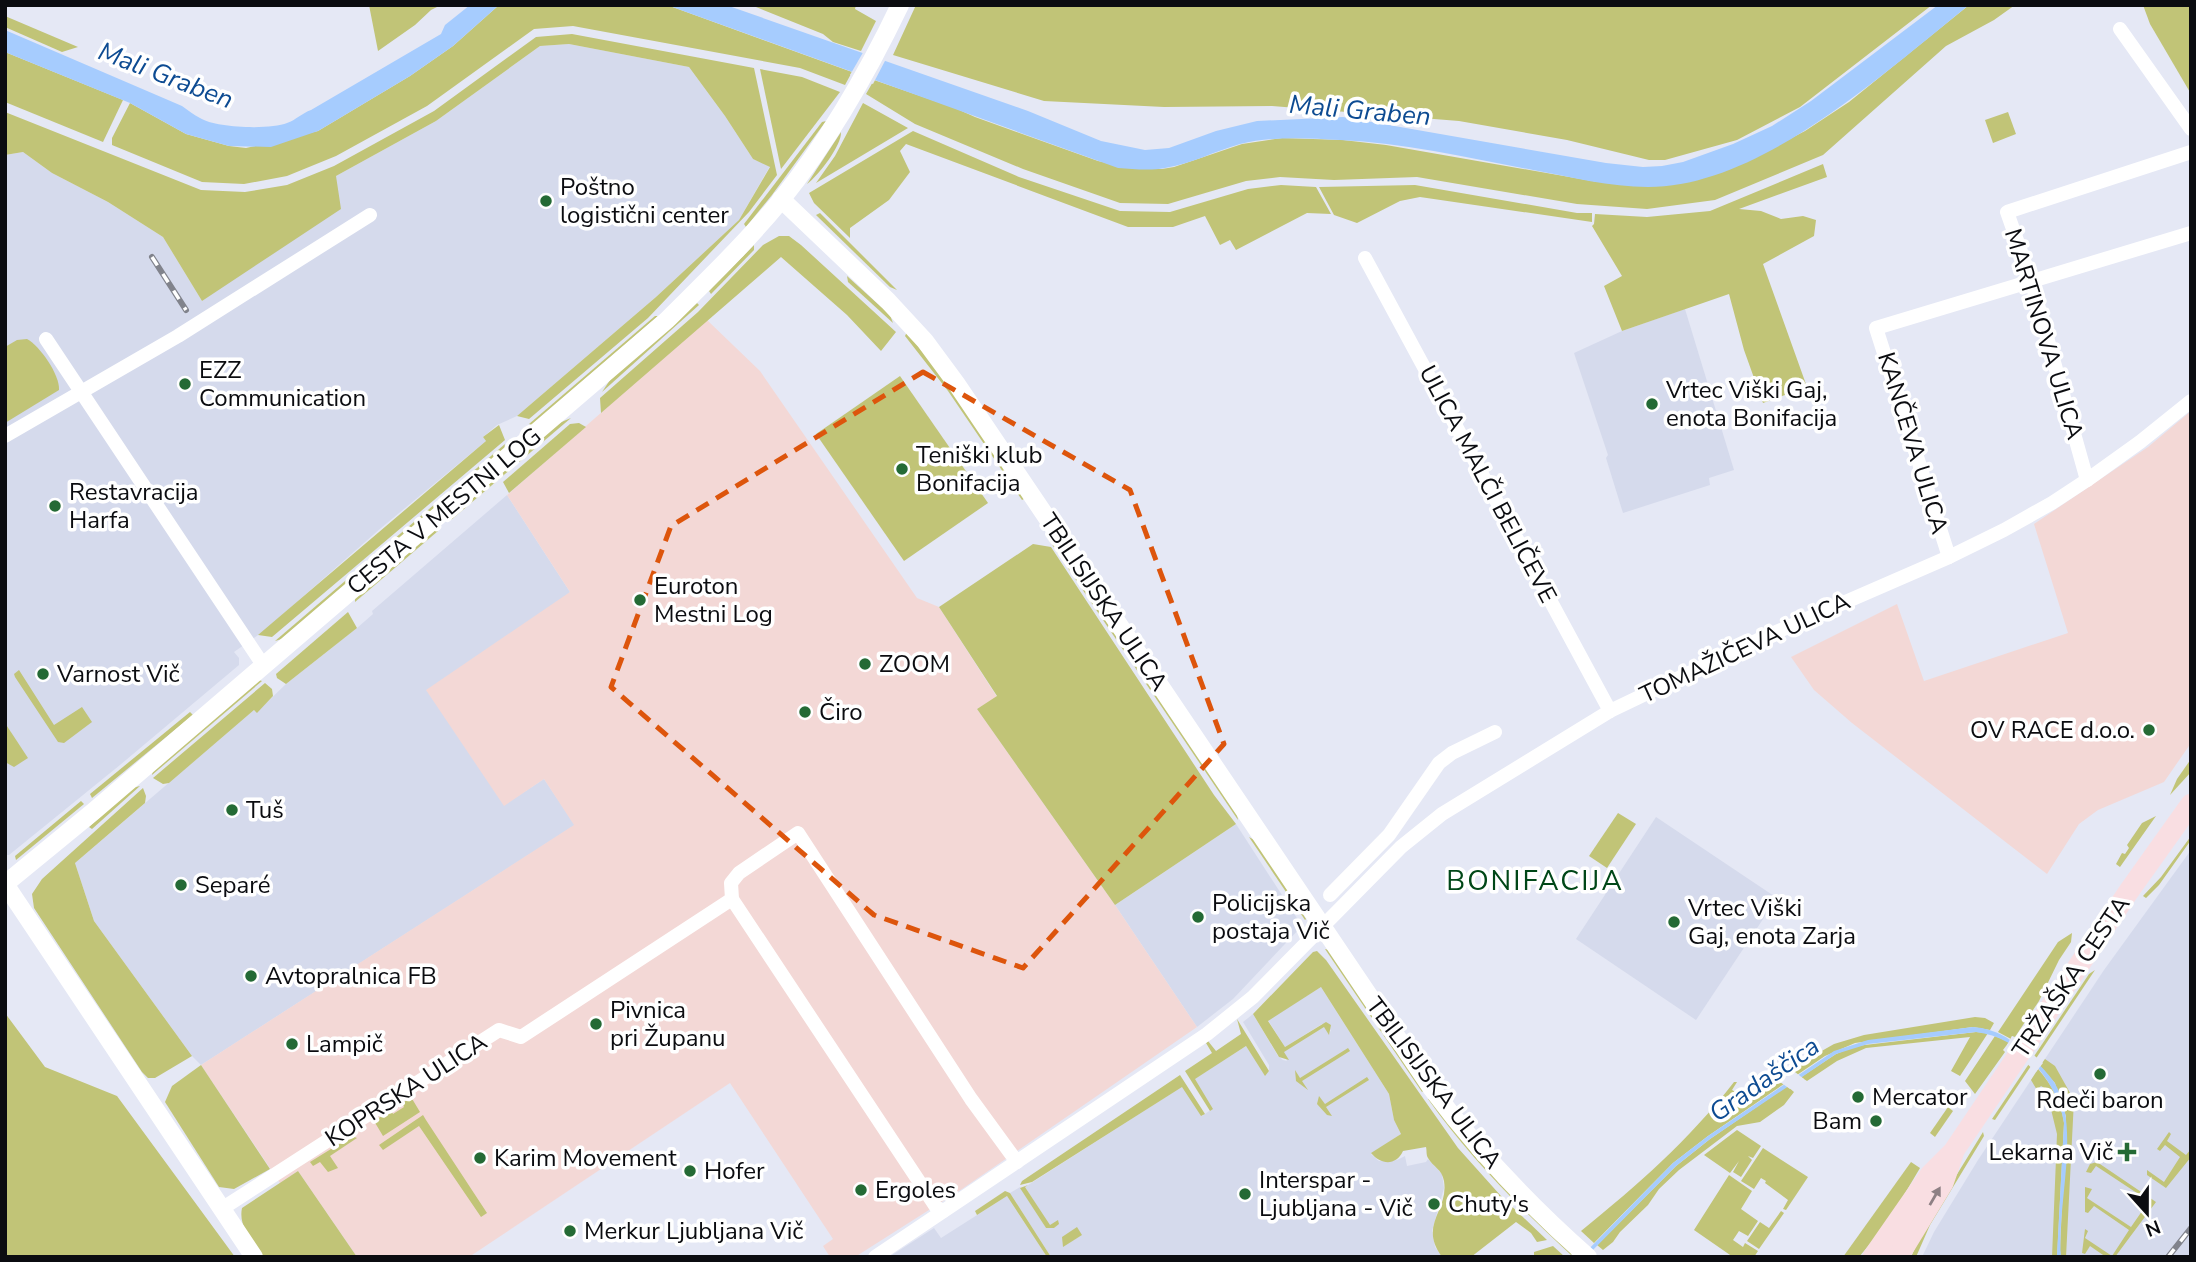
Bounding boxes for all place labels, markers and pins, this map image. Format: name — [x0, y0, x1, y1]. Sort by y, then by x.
place label: Poštno logistični center — [560, 171, 729, 231]
marker: Poštno logistični center — [538, 193, 554, 209]
place label: EZZ Communication — [199, 354, 366, 414]
place label: Vrtec Viški Gaj, enota Bonifacija — [1665, 374, 1837, 434]
marker: EZZ Communication — [177, 376, 193, 392]
marker: Vrtec Viški Gaj, enota Bonifacija — [1644, 396, 1660, 412]
place label: Teniški klub Bonifacija — [916, 439, 1042, 499]
marker: Teniški klub Bonifacija — [894, 461, 910, 477]
place label: Restavracija Harfa — [69, 476, 199, 536]
marker: Restavracija Harfa — [47, 498, 63, 514]
place label: Euroton Mestni Log — [654, 570, 773, 630]
marker: Euroton Mestni Log — [632, 592, 648, 608]
place label: ZOOM — [879, 648, 950, 680]
marker: ZOOM — [857, 656, 873, 672]
place label: Varnost Vič — [56, 658, 180, 690]
marker: Varnost Vič — [35, 666, 51, 682]
place label: Čiro — [819, 696, 863, 728]
marker: Čiro — [797, 704, 813, 720]
place label: OV RACE d.o.o. — [1970, 714, 2135, 746]
marker: OV RACE d.o.o. — [2141, 722, 2157, 738]
place label: Tuš — [246, 794, 284, 826]
marker: Tuš — [224, 802, 240, 818]
place label: Separé — [195, 869, 270, 901]
marker: Separé — [173, 877, 189, 893]
place label: Policijska postaja Vič — [1212, 887, 1330, 947]
place label: Vrtec Viški Gaj, enota Zarja — [1687, 892, 1856, 952]
marker: Policijska postaja Vič — [1190, 909, 1206, 925]
marker: Vrtec Viški Gaj, enota Zarja — [1666, 914, 1682, 930]
place label: Avtopralnica FB — [265, 960, 437, 992]
marker: Avtopralnica FB — [243, 968, 259, 984]
place label: Pivnica pri Županu — [610, 994, 726, 1054]
marker: Pivnica pri Županu — [588, 1016, 604, 1032]
place label: Lampič — [306, 1028, 383, 1060]
marker: Lampič — [284, 1036, 300, 1052]
marker: Rdeči baron — [2092, 1066, 2108, 1082]
place label: Mercator — [1872, 1081, 1968, 1113]
place label: Rdeči baron — [2036, 1084, 2164, 1116]
marker: Mercator — [1850, 1089, 1866, 1105]
place label: Bam — [1813, 1105, 1862, 1137]
marker: Bam — [1868, 1113, 1884, 1129]
place label: Lekarna Vič — [1988, 1136, 2113, 1168]
place label: Karim Movement — [494, 1142, 677, 1174]
marker: Lekarna Vič — [2119, 1144, 2135, 1160]
marker: Karim Movement — [472, 1150, 488, 1166]
place label: Hofer — [704, 1155, 765, 1187]
marker: Hofer — [682, 1163, 698, 1179]
place label: Interspar - Ljubljana - Vič — [1259, 1164, 1413, 1224]
place label: Ergoles — [875, 1174, 956, 1206]
marker: Ergoles — [853, 1182, 869, 1198]
marker: Interspar - Ljubljana - Vič — [1237, 1186, 1253, 1202]
place label: Chuty's — [1448, 1188, 1529, 1220]
marker: Chuty's — [1426, 1196, 1442, 1212]
place label: Merkur Ljubljana Vič — [584, 1215, 803, 1247]
marker: Merkur Ljubljana Vič — [562, 1223, 578, 1239]

